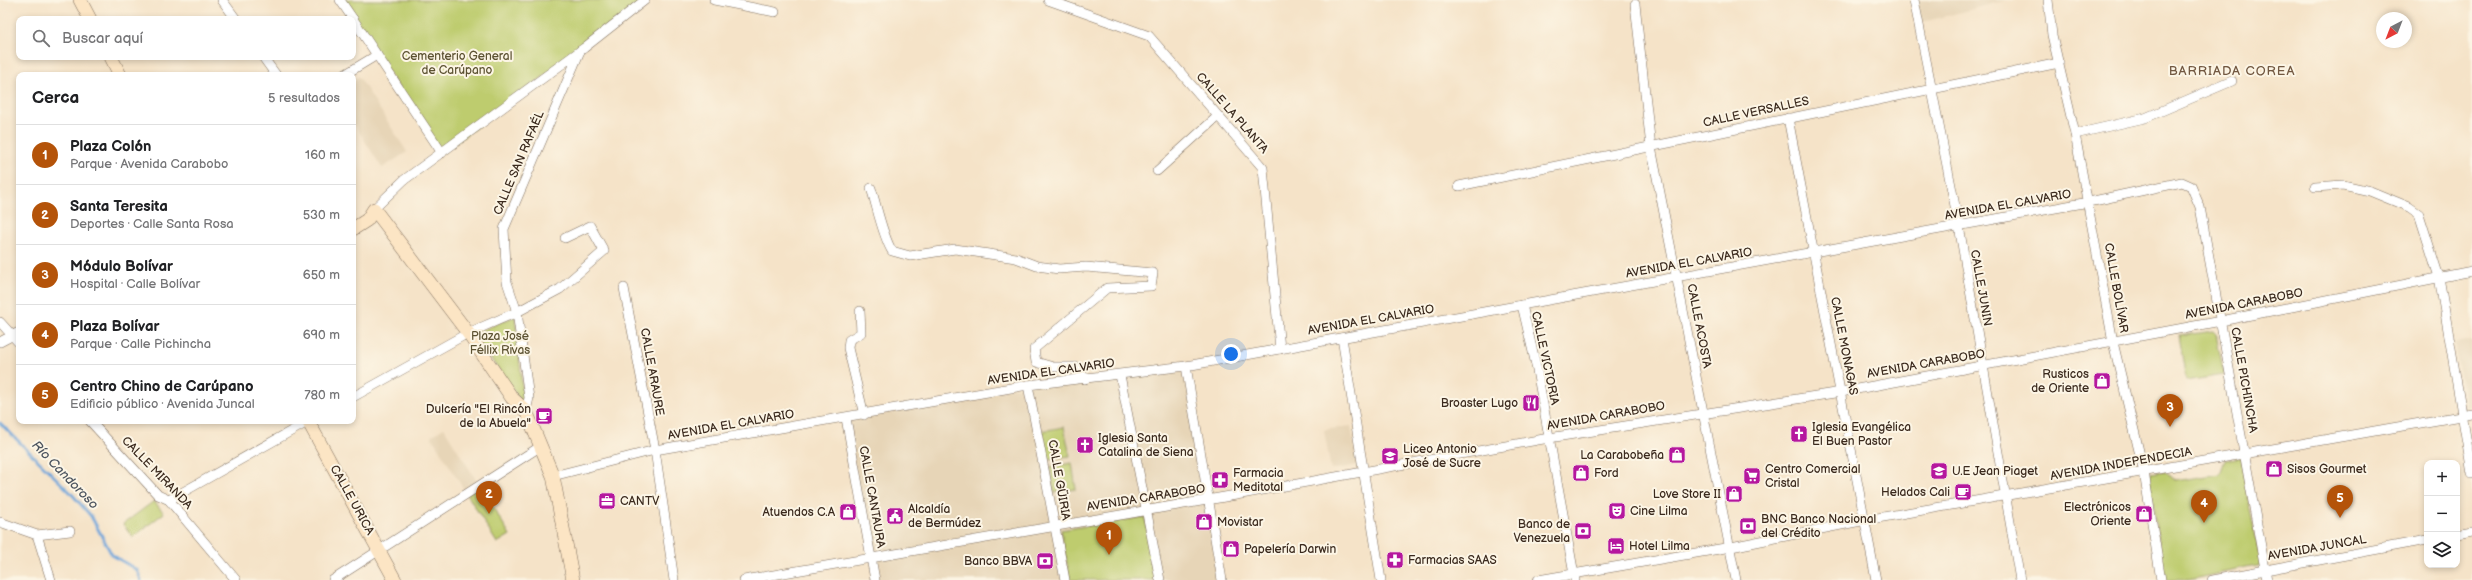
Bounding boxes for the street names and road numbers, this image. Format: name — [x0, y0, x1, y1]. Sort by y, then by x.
street label: CALLE LA PLANTA — [1193, 69, 1272, 157]
street label: CALLE VERSALLES — [1702, 93, 1810, 131]
street label: CALLE SAN RAFAÉL — [489, 108, 548, 217]
street label: AVENIDA EL CALVARIO — [1944, 186, 2072, 224]
street label: CALLE BOLÍVAR — [2101, 241, 2133, 335]
street label: AVENIDA EL CALVARIO — [1625, 244, 1753, 282]
street label: CALLE JUNIN — [1967, 249, 1995, 327]
street label: CALLE ACOSTA — [1683, 282, 1715, 370]
street label: AVENIDA CARABOBO — [2184, 285, 2304, 323]
street label: CALLE MONAGAS — [1827, 296, 1861, 396]
street label: AVENIDA EL CALVARIO — [1307, 301, 1435, 339]
street label: CALLE VICTORIA — [1528, 310, 1562, 407]
street label: CALLE PICHINCHA — [2227, 326, 2261, 435]
street label: CALLE ARAURE — [637, 327, 667, 417]
street label: AVENIDA CARABOBO — [1866, 346, 1986, 382]
street label: AVENIDA EL CALVARIO — [986, 356, 1116, 388]
street label: AVENIDA CARABOBO — [1546, 398, 1666, 434]
street label: AVENIDA EL CALVARIO — [667, 406, 795, 444]
street label: CALLE MIRANDA — [118, 433, 196, 513]
street label: CALLE GÜIRIA — [1045, 438, 1075, 522]
street label: AVENIDA INDEPENDECIA — [2049, 444, 2194, 484]
street label: CALLE CANTAURA — [856, 445, 888, 550]
street label: CALLE URICA — [327, 462, 378, 538]
street label: AVENIDA CARABOBO — [1086, 481, 1206, 515]
street label: AVENIDA JUNCAL — [2267, 532, 2368, 564]

